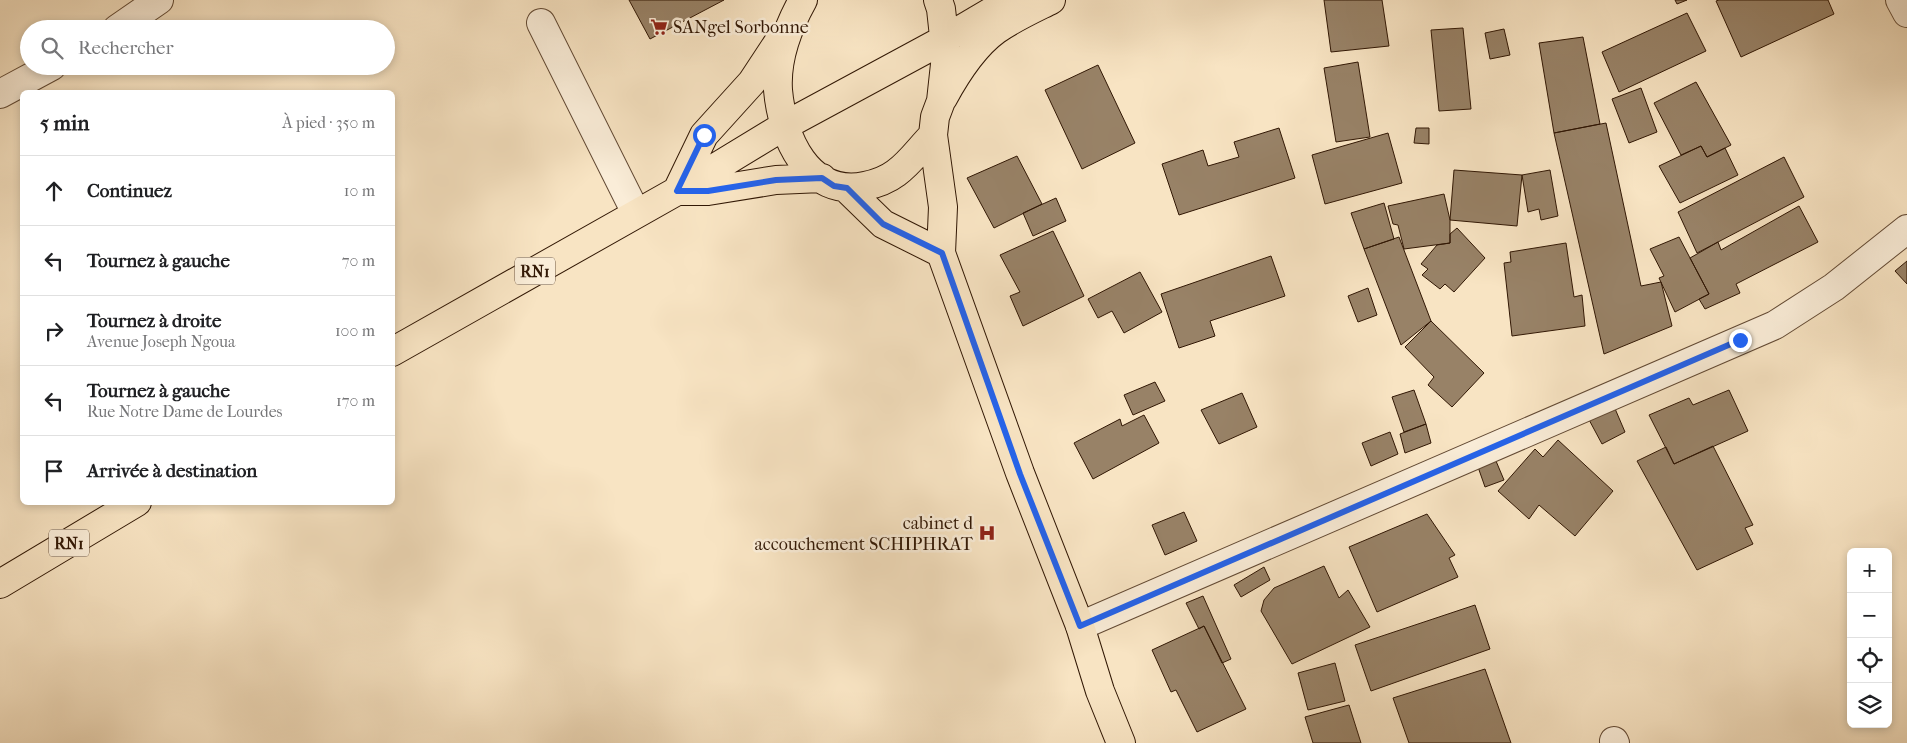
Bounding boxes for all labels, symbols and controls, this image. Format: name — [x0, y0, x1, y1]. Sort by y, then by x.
supermarket icon: SANgel Sorbonne — [649, 17, 669, 37]
place label: SANgel Sorbonne — [673, 17, 809, 38]
search box — [20, 20, 395, 75]
icon: search — [38, 34, 66, 62]
text: Rechercher — [78, 37, 174, 59]
text: 5 min — [40, 111, 89, 135]
text: À pied · 350 m — [282, 113, 375, 132]
route start — [693, 124, 716, 147]
icon: ahead — [40, 177, 68, 205]
text: Continuez — [87, 180, 172, 202]
text: 10 m — [344, 181, 375, 200]
icon: left — [40, 247, 68, 275]
text: Tournez à gauche — [87, 250, 230, 272]
text: 70 m — [342, 251, 375, 270]
road number: RN1 — [515, 258, 555, 284]
text: Tournez à droite — [87, 310, 221, 332]
icon: right — [40, 317, 68, 345]
text: 100 m — [335, 321, 375, 340]
route end — [1729, 329, 1752, 352]
text: Avenue Joseph Ngoua — [87, 332, 235, 351]
text: Tournez à gauche — [87, 380, 230, 402]
icon: left — [40, 387, 68, 415]
text: 170 m — [336, 391, 375, 410]
text: Rue Notre Dame de Lourdes — [87, 402, 282, 421]
icon: arrive — [40, 457, 68, 485]
text: Arrivée à destination — [87, 460, 257, 482]
place label: cabinet d accouchement SCHIPHRAT — [754, 513, 974, 555]
hospital icon: cabinet d accouchement SCHIPHRAT — [977, 523, 997, 543]
road number: RN1 — [49, 530, 89, 556]
map controls — [1847, 548, 1892, 728]
button: + — [1847, 548, 1892, 593]
button: − — [1847, 593, 1892, 638]
button: locate — [1847, 638, 1892, 683]
button: layers — [1847, 683, 1892, 728]

